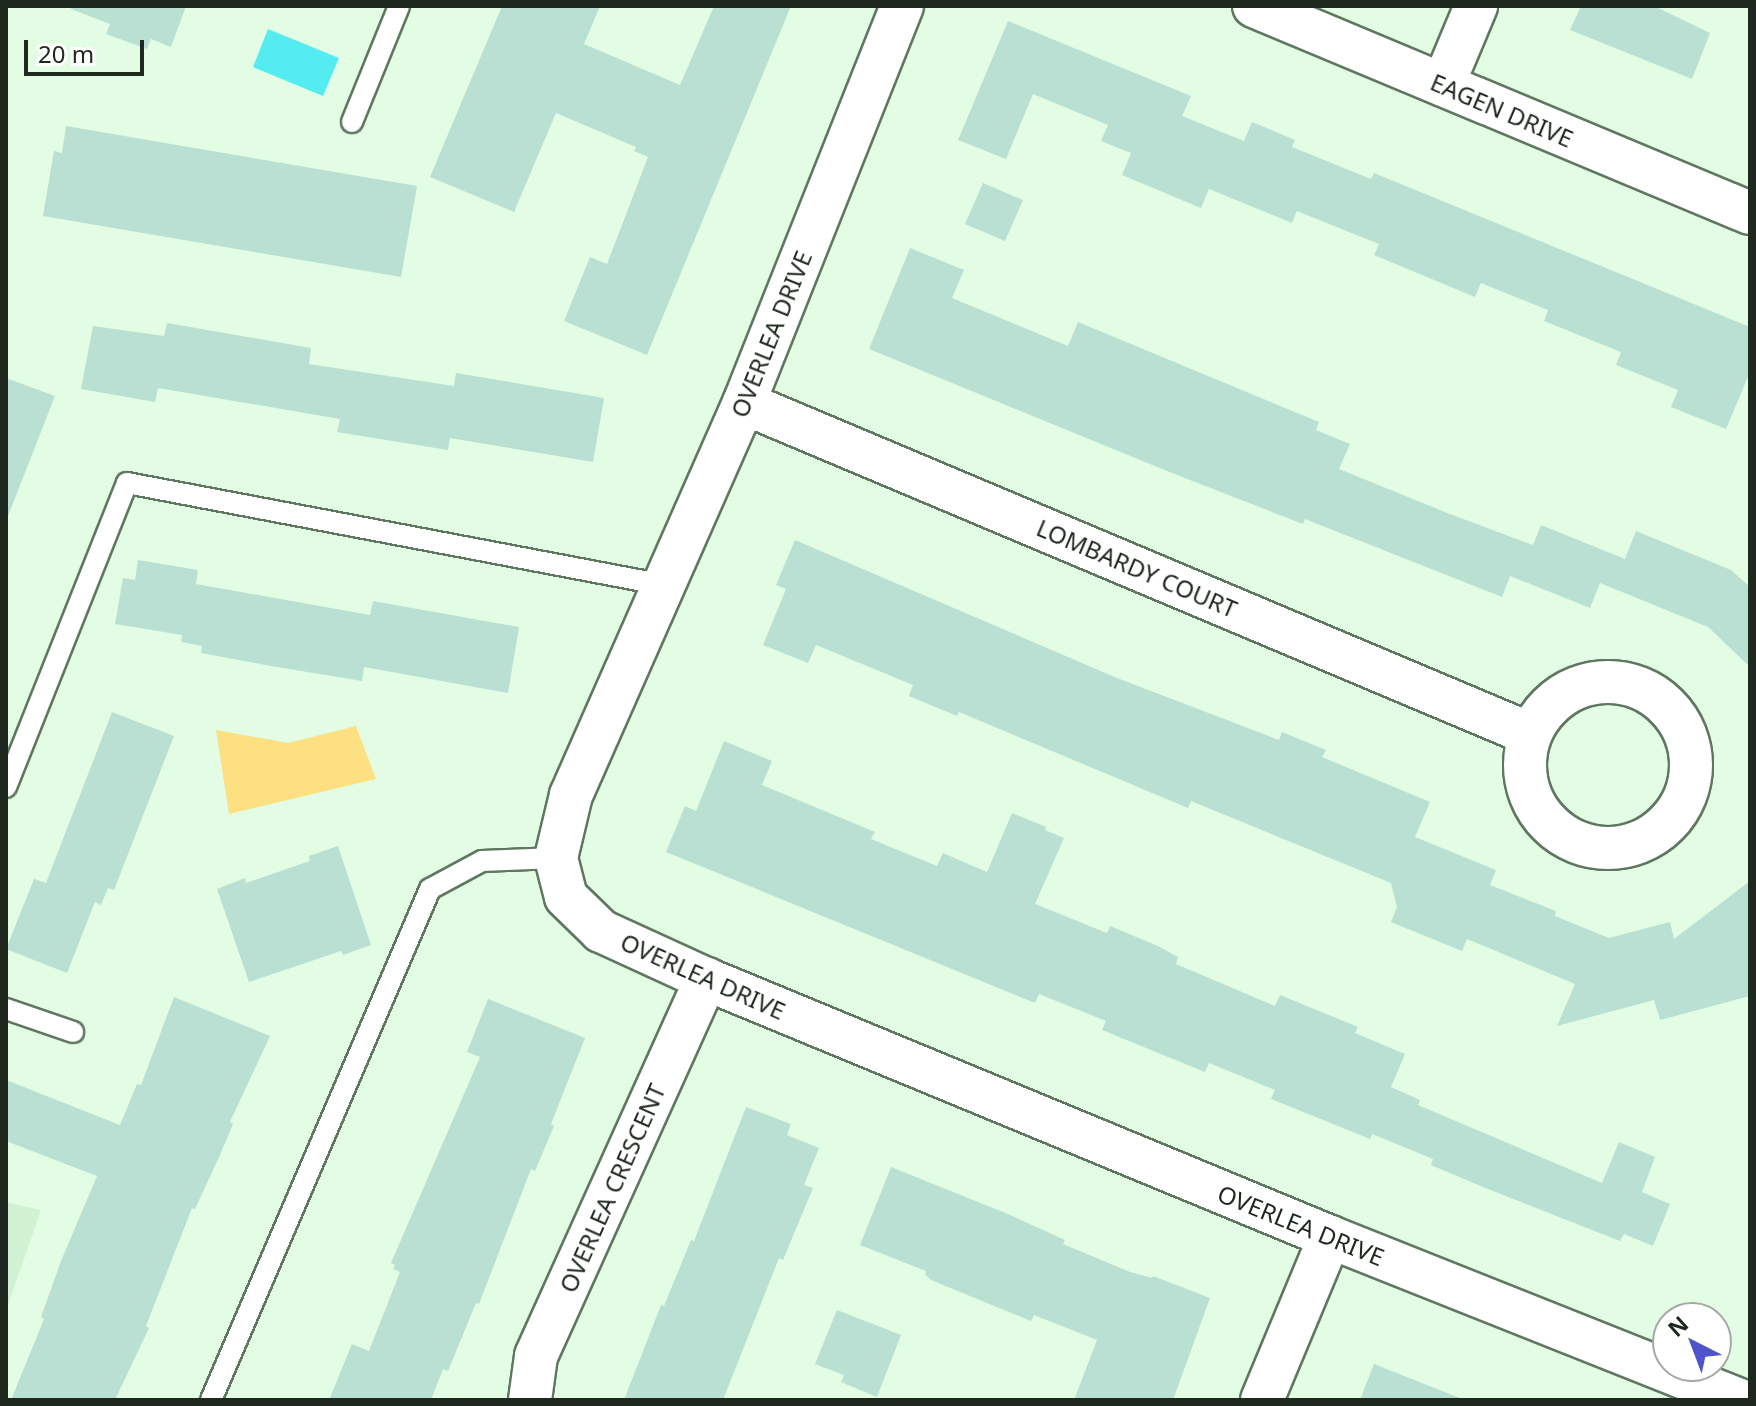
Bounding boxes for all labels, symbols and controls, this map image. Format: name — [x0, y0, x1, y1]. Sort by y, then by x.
scale bar — [28, 24, 148, 74]
text: 20 m — [38, 37, 94, 70]
street label: EAGEN DRIVE — [1426, 67, 1578, 153]
street label: OVERLEA DRIVE — [724, 247, 818, 421]
street label: LOMBARDY COURT — [1033, 513, 1241, 623]
street label: OVERLEA DRIVE — [616, 927, 790, 1025]
street label: OVERLEA CRESCENT — [553, 1079, 671, 1297]
street label: OVERLEA DRIVE — [1214, 1178, 1388, 1272]
north arrow — [1652, 1302, 1732, 1382]
text: N — [1661, 1309, 1694, 1343]

